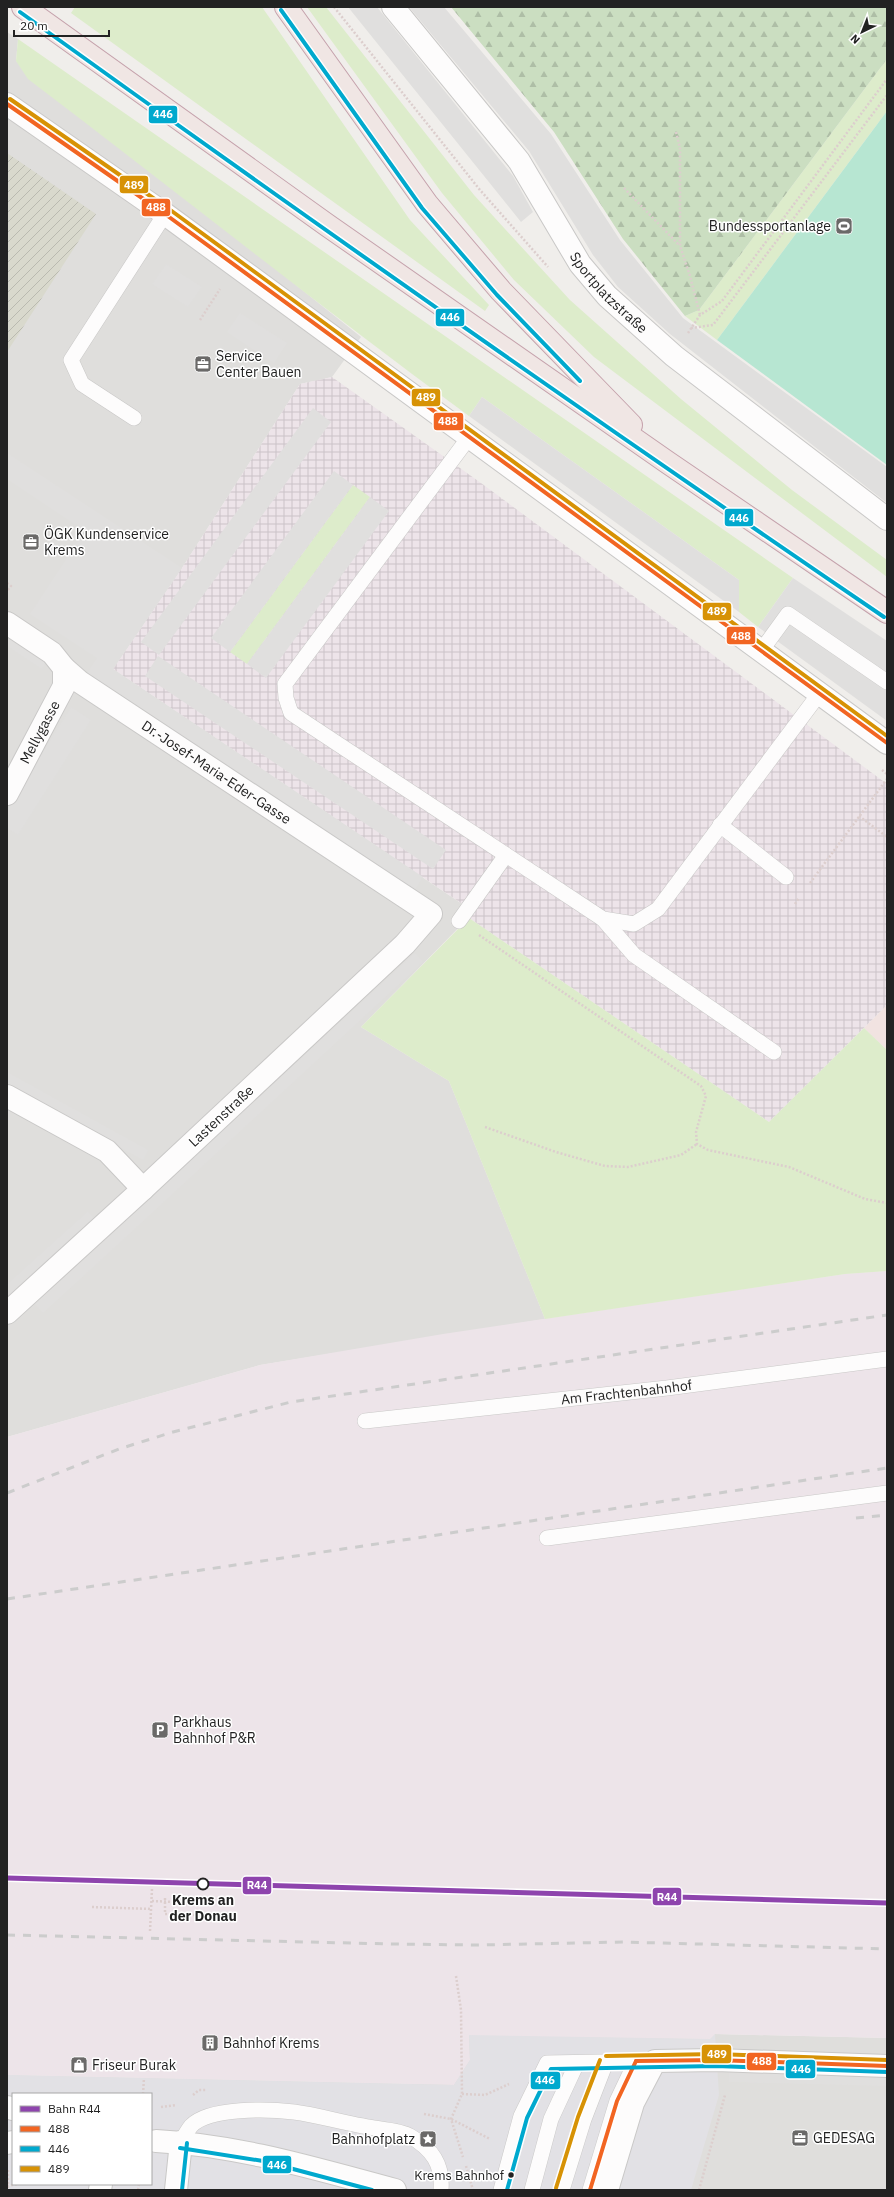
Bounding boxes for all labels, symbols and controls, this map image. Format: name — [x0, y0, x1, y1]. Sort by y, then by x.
scale bar — [14, 12, 109, 38]
north arrow — [842, 12, 882, 52]
text: 20 m — [20, 18, 48, 33]
text: N — [847, 31, 863, 47]
line badge: 446 — [148, 105, 178, 124]
text: 446 — [153, 107, 173, 121]
line badge: 489 — [119, 175, 149, 194]
text: 489 — [124, 178, 144, 192]
line badge: 488 — [141, 198, 171, 217]
text: 488 — [146, 200, 166, 214]
sports icon: Bundessportanlage — [834, 216, 854, 236]
place label: Bundessportanlage — [709, 217, 831, 235]
street label: Sportplatzstraße — [566, 249, 652, 337]
line badge: 446 — [435, 308, 465, 327]
text: 446 — [440, 310, 460, 324]
place label: Service Center Bauen — [216, 347, 302, 381]
office icon: Service Center Bauen — [193, 354, 213, 374]
line badge: 489 — [411, 388, 441, 407]
text: 489 — [416, 390, 436, 404]
line badge: 488 — [433, 412, 464, 431]
text: 488 — [438, 414, 458, 428]
line badge: 446 — [724, 508, 754, 527]
text: 446 — [729, 511, 749, 525]
place label: ÖGK Kundenservice Krems — [44, 525, 169, 559]
office icon: ÖGK Kundenservice Krems — [21, 532, 41, 552]
line badge: 489 — [702, 602, 732, 621]
text: 489 — [707, 604, 727, 618]
line badge: 488 — [726, 626, 756, 645]
text: 488 — [731, 629, 751, 643]
street label: Mellygasse — [16, 697, 64, 767]
street label: Dr.-Josef-Maria-Eder-Gasse — [138, 716, 295, 828]
street label: Lastenstraße — [185, 1081, 258, 1151]
street label: Am Frachtenbahnhof — [560, 1376, 694, 1409]
place label: Parkhaus Bahnhof P&R — [173, 1713, 256, 1747]
parking icon: Parkhaus Bahnhof P&R — [150, 1720, 170, 1740]
line badge: R44 — [242, 1876, 272, 1895]
marker: Krems an der Donau — [196, 1877, 210, 1891]
text: R44 — [247, 1878, 268, 1892]
line badge: R44 — [652, 1887, 682, 1906]
text: R44 — [657, 1890, 678, 1904]
place label: Krems an der Donau — [169, 1891, 237, 1925]
building icon: Bahnhof Krems — [200, 2033, 220, 2053]
place label: Bahnhof Krems — [223, 2034, 320, 2052]
line badge: 489 — [701, 2044, 732, 2064]
text: 489 — [707, 2047, 727, 2061]
line badge: 488 — [746, 2052, 777, 2071]
text: 488 — [752, 2054, 772, 2068]
shop icon: Friseur Burak — [69, 2055, 89, 2075]
place label: Friseur Burak — [92, 2056, 177, 2074]
line badge: 446 — [785, 2059, 816, 2079]
text: 446 — [791, 2062, 811, 2076]
line badge: 446 — [530, 2071, 561, 2090]
text: 446 — [535, 2073, 555, 2087]
legend — [12, 2093, 152, 2185]
text: Bahn R44 — [48, 2101, 101, 2116]
text: 488 — [48, 2121, 70, 2136]
office icon: GEDESAG — [790, 2128, 810, 2148]
place icon: Bahnhofplatz — [418, 2129, 438, 2149]
place label: GEDESAG — [813, 2129, 875, 2147]
place label: Bahnhofplatz — [331, 2130, 415, 2148]
text: 446 — [48, 2141, 70, 2156]
line badge: 446 — [262, 2155, 292, 2174]
text: 446 — [267, 2158, 287, 2172]
text: 489 — [48, 2161, 70, 2176]
place label: Krems Bahnhof — [414, 2167, 504, 2184]
marker: Krems Bahnhof — [506, 2170, 516, 2180]

